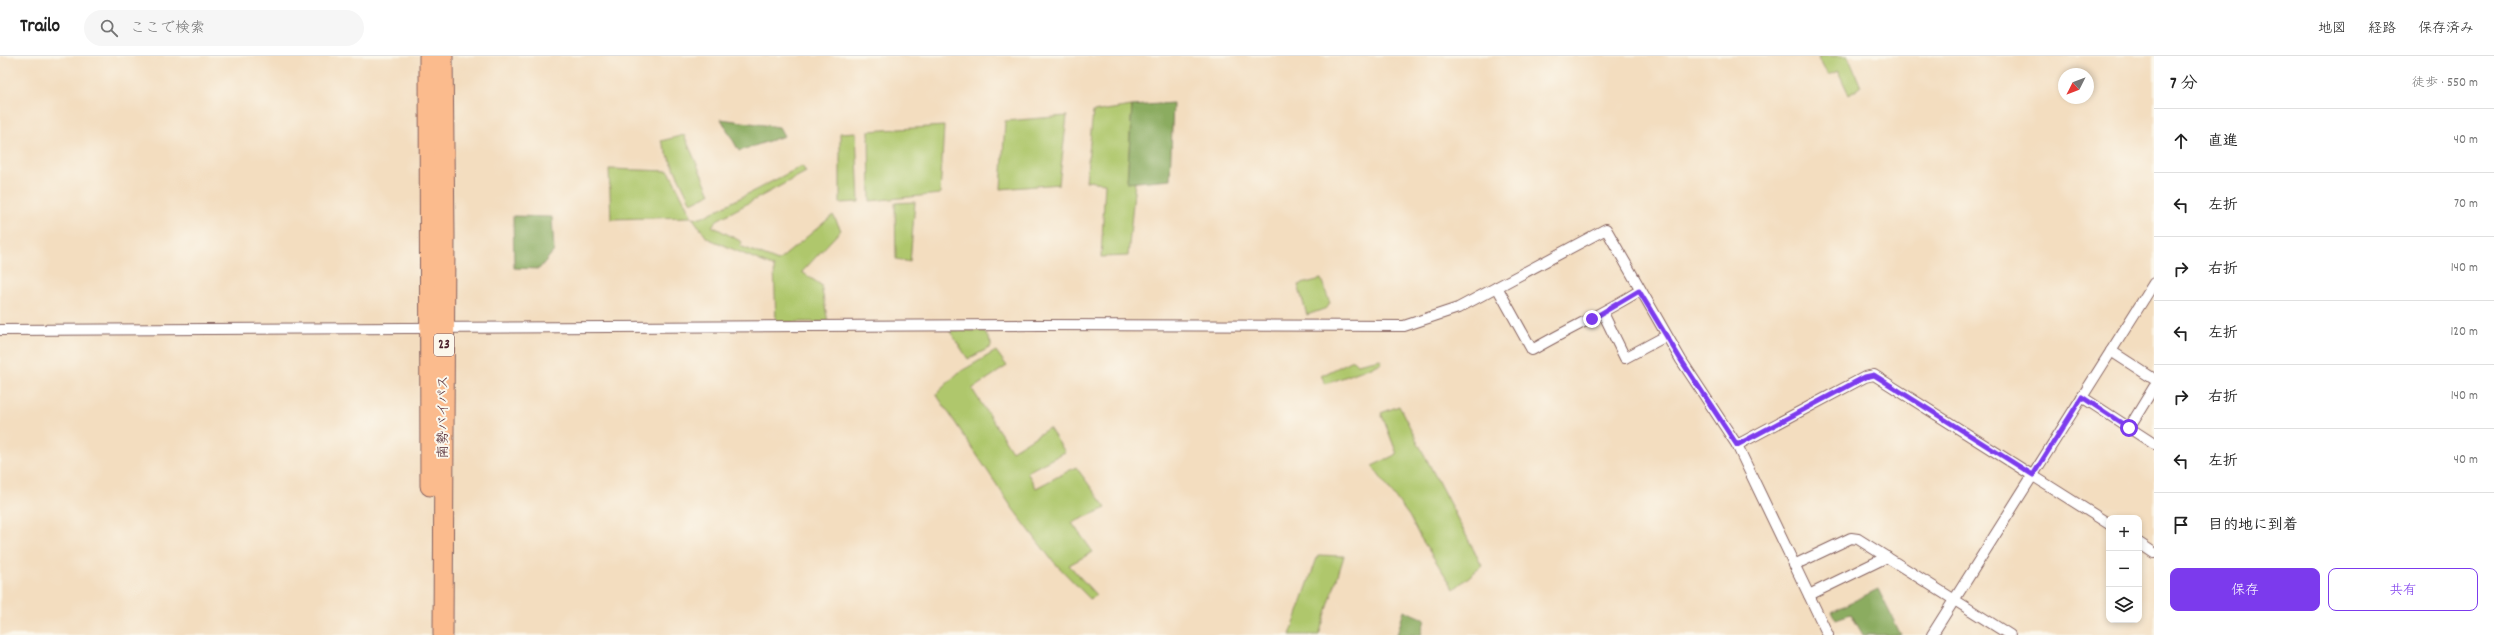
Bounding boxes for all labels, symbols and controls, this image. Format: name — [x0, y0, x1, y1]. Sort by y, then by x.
search box — [84, 10, 364, 46]
text: Trailo — [20, 14, 60, 41]
icon: search — [98, 17, 120, 39]
text: ここで検索 — [130, 18, 205, 40]
text: 地図 — [2318, 19, 2346, 39]
text: 経路 — [2368, 19, 2396, 39]
text: 保存済み — [2418, 19, 2474, 39]
north arrow — [2058, 68, 2094, 104]
text: 7 分 — [2170, 73, 2197, 97]
text: 徒歩 · 550 m — [2412, 74, 2478, 93]
icon: ahead — [2170, 130, 2192, 152]
text: 直進 — [2208, 131, 2238, 153]
text: 40 m — [2454, 131, 2478, 150]
icon: left — [2170, 194, 2192, 216]
text: 左折 — [2208, 195, 2238, 217]
text: 70 m — [2454, 195, 2478, 214]
icon: right — [2170, 258, 2192, 280]
text: 右折 — [2208, 259, 2238, 281]
text: 140 m — [2451, 259, 2478, 278]
route end — [1583, 310, 1601, 328]
icon: left — [2170, 322, 2192, 344]
text: 左折 — [2208, 323, 2238, 345]
text: 120 m — [2450, 323, 2478, 342]
road number: 23 — [434, 334, 454, 356]
street label: 南勢バイパス — [434, 375, 454, 459]
icon: right — [2170, 386, 2192, 408]
text: 右折 — [2208, 387, 2238, 409]
text: 140 m — [2451, 387, 2478, 406]
route start — [2120, 419, 2138, 437]
icon: left — [2170, 450, 2192, 472]
text: 左折 — [2208, 451, 2238, 473]
text: 40 m — [2454, 451, 2478, 470]
icon: arrive — [2170, 514, 2192, 536]
map controls — [2106, 515, 2142, 623]
button: + — [2106, 515, 2142, 551]
text: 目的地に到着 — [2208, 515, 2298, 537]
button: − — [2106, 551, 2142, 587]
button: 保存 — [2170, 568, 2320, 611]
button: 共有 — [2328, 568, 2478, 611]
button: layers — [2106, 587, 2142, 623]

